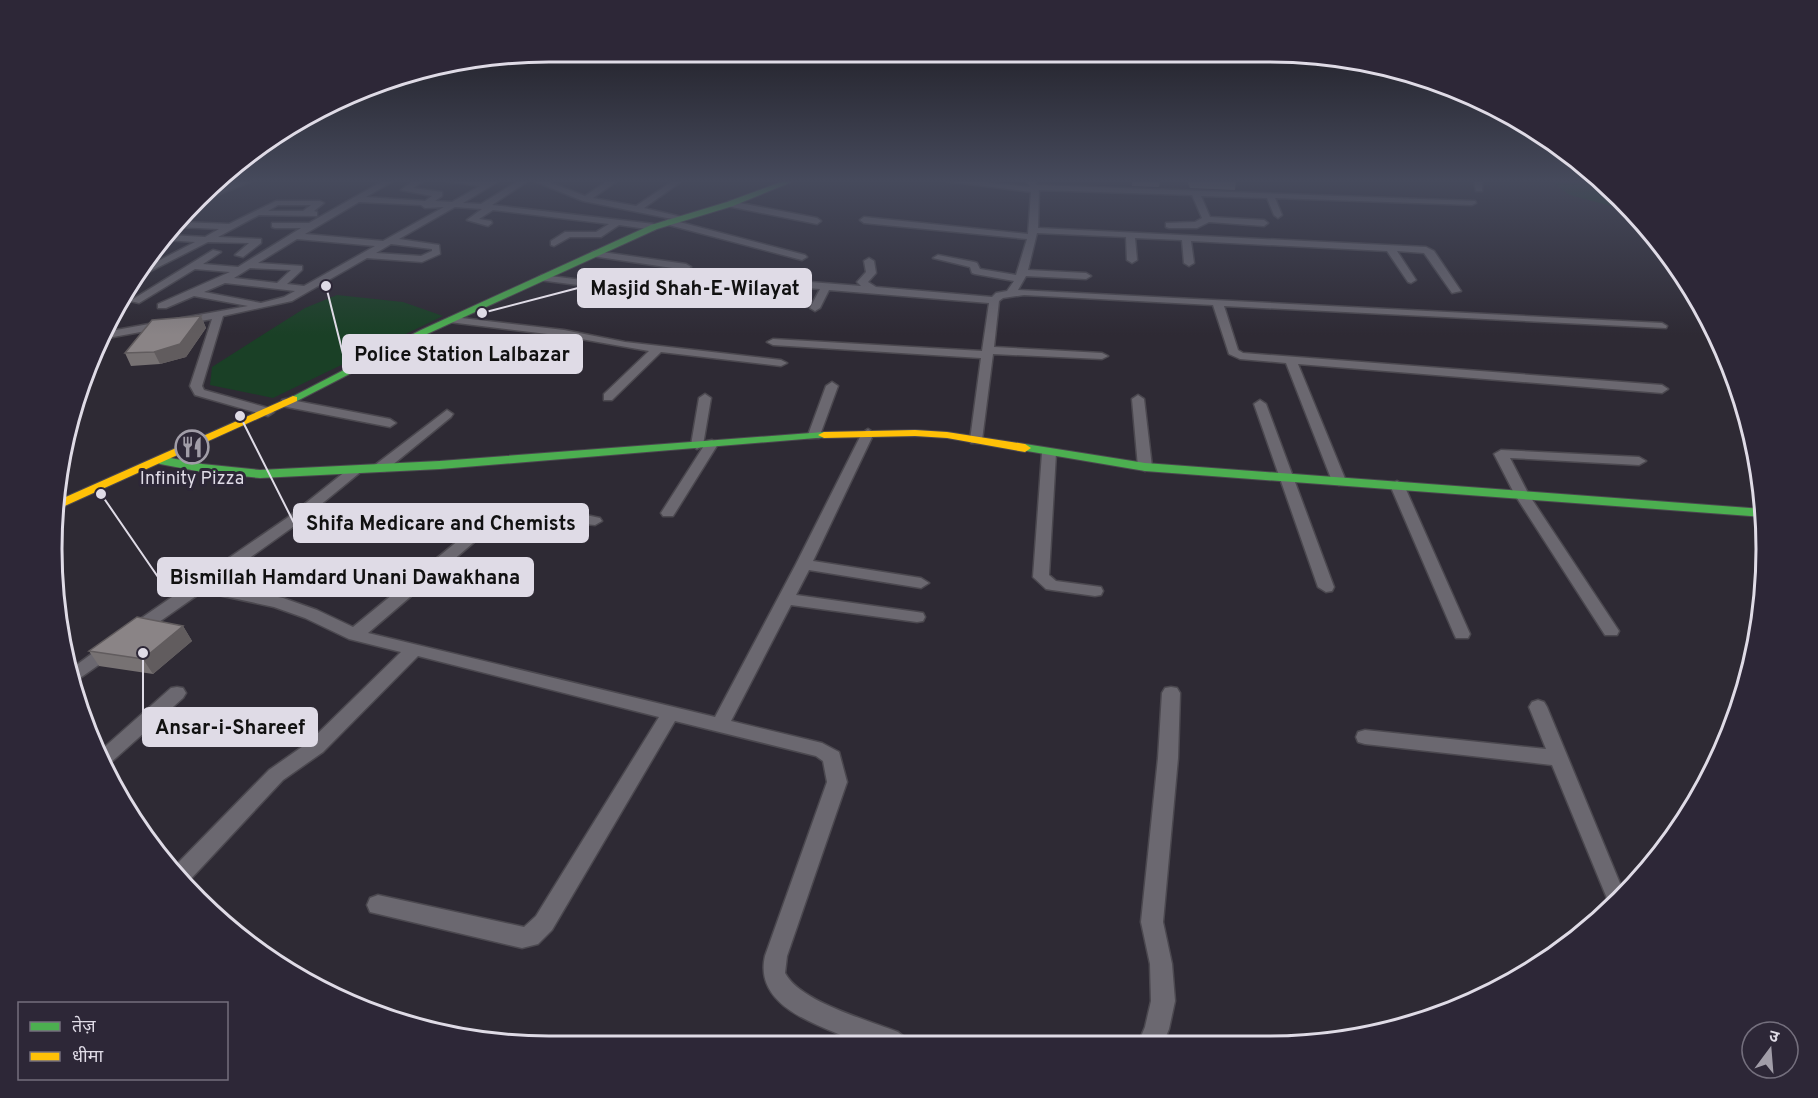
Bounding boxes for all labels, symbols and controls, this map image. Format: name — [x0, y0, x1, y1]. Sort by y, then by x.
callout: Masjid Shah-E-Wilayat — [578, 269, 811, 307]
text: Masjid Shah-E-Wilayat — [590, 277, 800, 303]
callout: Police Station Lalbazar — [343, 335, 582, 373]
text: Police Station Lalbazar — [354, 343, 570, 369]
restaurant icon: Infinity Pizza — [174, 429, 210, 465]
place label: Infinity Pizza — [140, 468, 244, 491]
callout: Shifa Medicare and Chemists — [294, 504, 588, 542]
text: Shifa Medicare and Chemists — [306, 512, 576, 538]
callout: Bismillah Hamdard Unani Dawakhana — [158, 558, 533, 596]
text: Bismillah Hamdard Unani Dawakhana — [170, 566, 520, 592]
callout: Ansar-i-Shareef — [143, 708, 317, 746]
text: Ansar-i-Shareef — [155, 716, 305, 742]
legend — [18, 1002, 228, 1080]
text: तेज़ — [72, 1015, 96, 1039]
north arrow — [1740, 1020, 1800, 1080]
text: उ — [1766, 1027, 1781, 1049]
text: धीमा — [72, 1046, 103, 1069]

